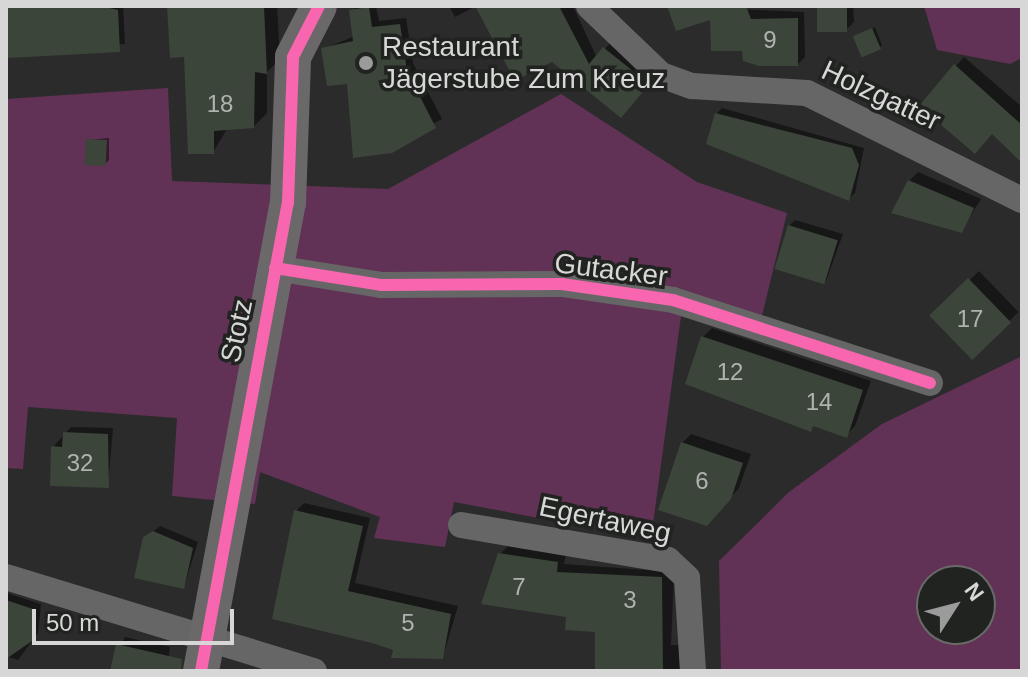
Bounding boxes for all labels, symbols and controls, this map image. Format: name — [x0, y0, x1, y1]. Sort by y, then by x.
house number: 9 — [763, 26, 777, 54]
place label: Restaurant Jägerstube Zum Kreuz — [382, 30, 665, 96]
marker: Restaurant Jägerstube Zum Kreuz — [357, 54, 375, 72]
street label: Holzgatter — [816, 54, 946, 138]
house number: 18 — [207, 90, 233, 118]
street label: Gutacker — [553, 246, 669, 294]
street label: Stotz — [214, 296, 260, 366]
house number: 17 — [957, 305, 983, 333]
house number: 12 — [717, 358, 743, 386]
house number: 14 — [806, 388, 832, 416]
house number: 32 — [67, 449, 93, 477]
house number: 6 — [695, 467, 709, 495]
street label: Egertaweg — [536, 490, 674, 550]
north arrow — [916, 565, 996, 645]
house number: 7 — [512, 573, 526, 601]
text: N — [959, 578, 989, 606]
house number: 3 — [623, 586, 637, 614]
scale bar — [36, 593, 238, 643]
text: 50 m — [46, 609, 99, 636]
house number: 5 — [401, 609, 415, 637]

